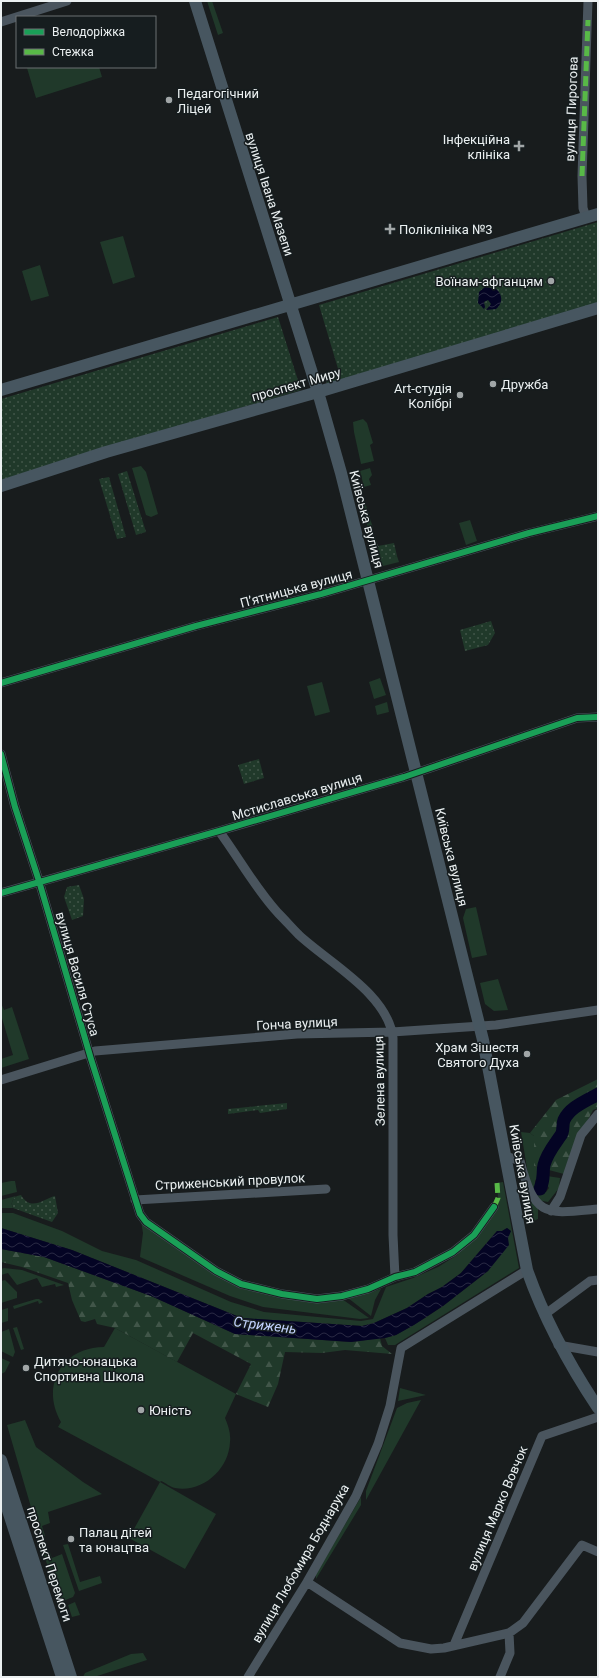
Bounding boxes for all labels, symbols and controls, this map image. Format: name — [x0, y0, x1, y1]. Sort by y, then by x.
legend — [16, 16, 156, 68]
text: Велодоріжка — [52, 25, 125, 39]
text: Стежка — [52, 45, 94, 59]
street label: вулиця Пирогова — [562, 56, 581, 162]
place label: Педагогічний Ліцей — [177, 86, 259, 116]
marker: Педагогічний Ліцей — [164, 95, 174, 105]
street label: вулиця Івана Мазепи — [242, 130, 297, 258]
place label: Інфекційна клініка — [443, 132, 510, 162]
marker: Інфекційна клініка — [513, 140, 525, 152]
place label: Поліклініка №3 — [399, 222, 493, 237]
marker: Поліклініка №3 — [384, 223, 396, 235]
place label: Воїнам-афганцям — [435, 274, 543, 289]
marker: Воїнам-афганцям — [546, 276, 556, 286]
street label: проспект Миру — [250, 365, 342, 404]
place label: Дружба — [501, 377, 548, 392]
marker: Дружба — [488, 379, 498, 389]
place label: Art-студія Колібрі — [394, 381, 452, 411]
marker: Art-студія Колібрі — [455, 390, 465, 400]
street label: Київська вулиця — [346, 469, 387, 570]
street label: Пʼятницька вулиця — [238, 566, 354, 611]
street label: Мстиславська вулиця — [230, 770, 364, 823]
street label: Київська вулиця — [432, 806, 471, 908]
street label: вулиця Василя Стуса — [53, 910, 102, 1038]
street label: Гонча вулиця — [256, 1014, 338, 1033]
street label: Зелена вулиця — [371, 1036, 388, 1126]
place label: Храм Зішестя Святого Духа — [435, 1040, 519, 1070]
marker: Храм Зішестя Святого Духа — [522, 1049, 532, 1059]
street label: Київська вулиця — [506, 1123, 539, 1225]
street label: Стриженський провулок — [155, 1170, 305, 1193]
water label: Стрижень — [233, 1313, 297, 1337]
place label: Дитячо-юнацька Спортивна Школа — [34, 1354, 144, 1384]
marker: Дитячо-юнацька Спортивна Школа — [21, 1363, 31, 1373]
place label: Юність — [149, 1403, 191, 1418]
marker: Юність — [136, 1405, 146, 1415]
street label: вулиця Марко Вовчок — [464, 1444, 531, 1573]
street label: вулиця Любомира Боднарука — [249, 1481, 352, 1645]
street label: проспект Перемоги — [24, 1505, 75, 1624]
place label: Палац дітей та юнацтва — [79, 1525, 152, 1555]
marker: Палац дітей та юнацтва — [66, 1534, 76, 1544]

